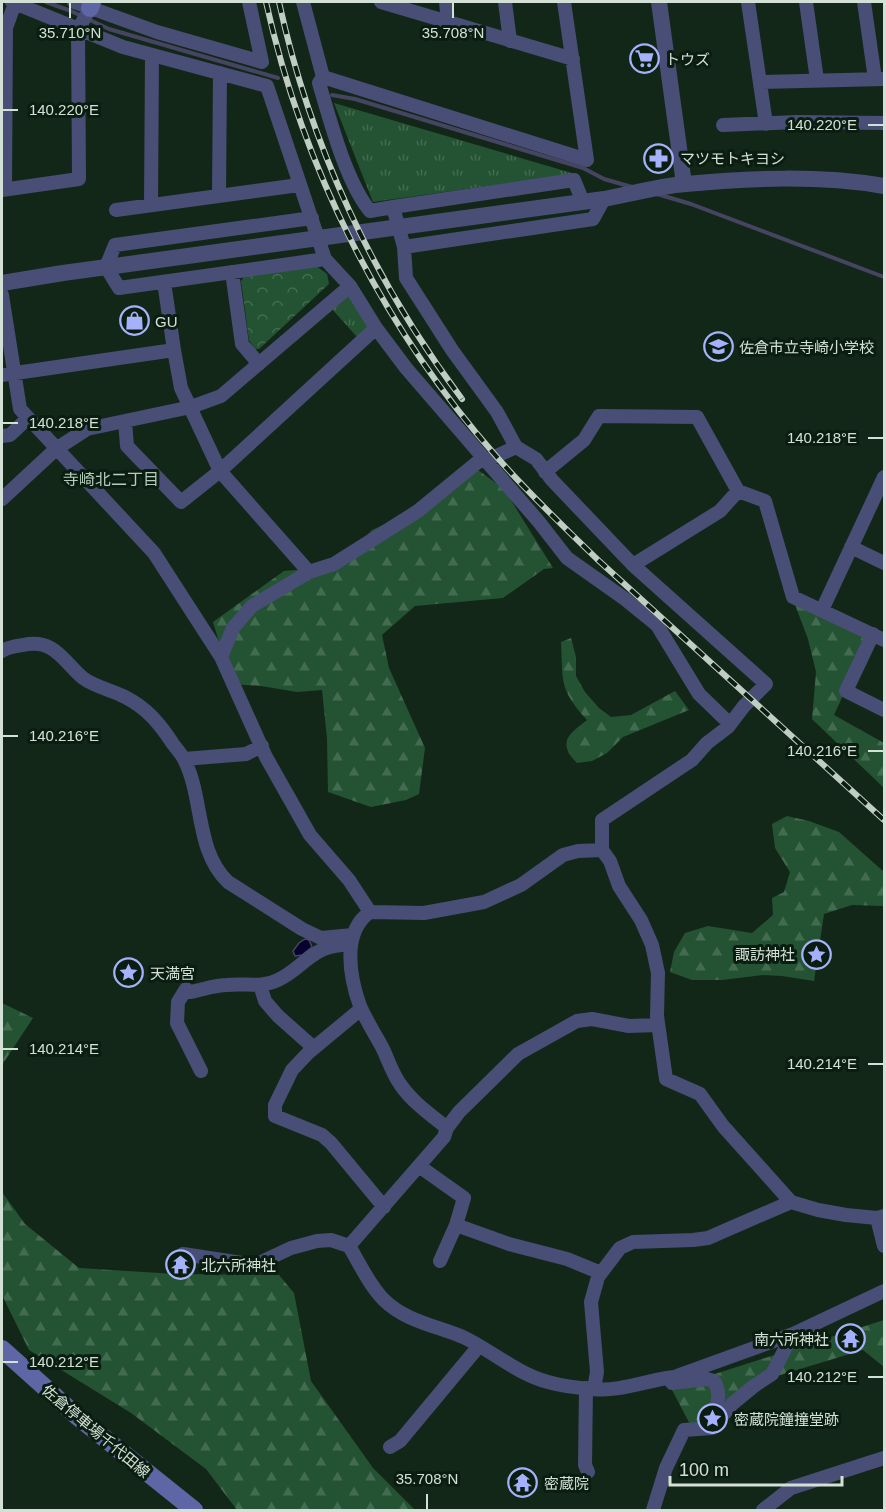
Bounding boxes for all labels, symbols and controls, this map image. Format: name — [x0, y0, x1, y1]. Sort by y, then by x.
text: 35.710°N — [39, 24, 101, 41]
text: 35.708°N — [422, 24, 484, 41]
supermarket icon: トウズ — [628, 43, 660, 75]
place label: トウズ — [665, 51, 710, 68]
text: 140.220°E — [29, 101, 99, 118]
text: 140.220°E — [787, 116, 857, 133]
pharmacy icon: マツモトキヨシ — [643, 142, 675, 174]
place label: マツモトキヨシ — [680, 150, 785, 167]
shop icon: GU — [118, 305, 150, 337]
place label: GU — [155, 313, 178, 330]
school or university icon: 佐倉市立寺崎小学校 — [702, 331, 734, 363]
place label: 佐倉市立寺崎小学校 — [739, 339, 874, 356]
text: 140.218°E — [29, 414, 99, 431]
text: 140.218°E — [787, 429, 857, 446]
district label: 寺崎北二丁目 — [63, 471, 159, 488]
text: 140.216°E — [29, 727, 99, 744]
text: 140.216°E — [787, 742, 857, 759]
place icon: 諏訪神社 — [800, 938, 832, 970]
place label: 諏訪神社 — [735, 946, 795, 963]
place icon: 天満宮 — [113, 957, 145, 989]
place label: 天満宮 — [150, 965, 195, 982]
text: 140.214°E — [29, 1040, 99, 1057]
text: 140.214°E — [787, 1055, 857, 1072]
temple icon: 北六所神社 — [164, 1249, 196, 1281]
place label: 北六所神社 — [201, 1257, 276, 1274]
temple icon: 南六所神社 — [834, 1323, 866, 1355]
place label: 南六所神社 — [754, 1331, 829, 1348]
text: 140.212°E — [29, 1353, 99, 1370]
text: 140.212°E — [787, 1368, 857, 1385]
street label: 佐倉停車場千代田線 — [39, 1381, 153, 1481]
place icon: 密蔵院鐘撞堂跡 — [697, 1403, 729, 1435]
place label: 密蔵院鐘撞堂跡 — [734, 1411, 839, 1428]
scale bar — [670, 1449, 842, 1487]
text: 100 m — [679, 1460, 729, 1480]
temple icon: 密蔵院 — [507, 1467, 539, 1499]
text: 35.708°N — [396, 1470, 458, 1487]
place label: 密蔵院 — [544, 1475, 589, 1492]

